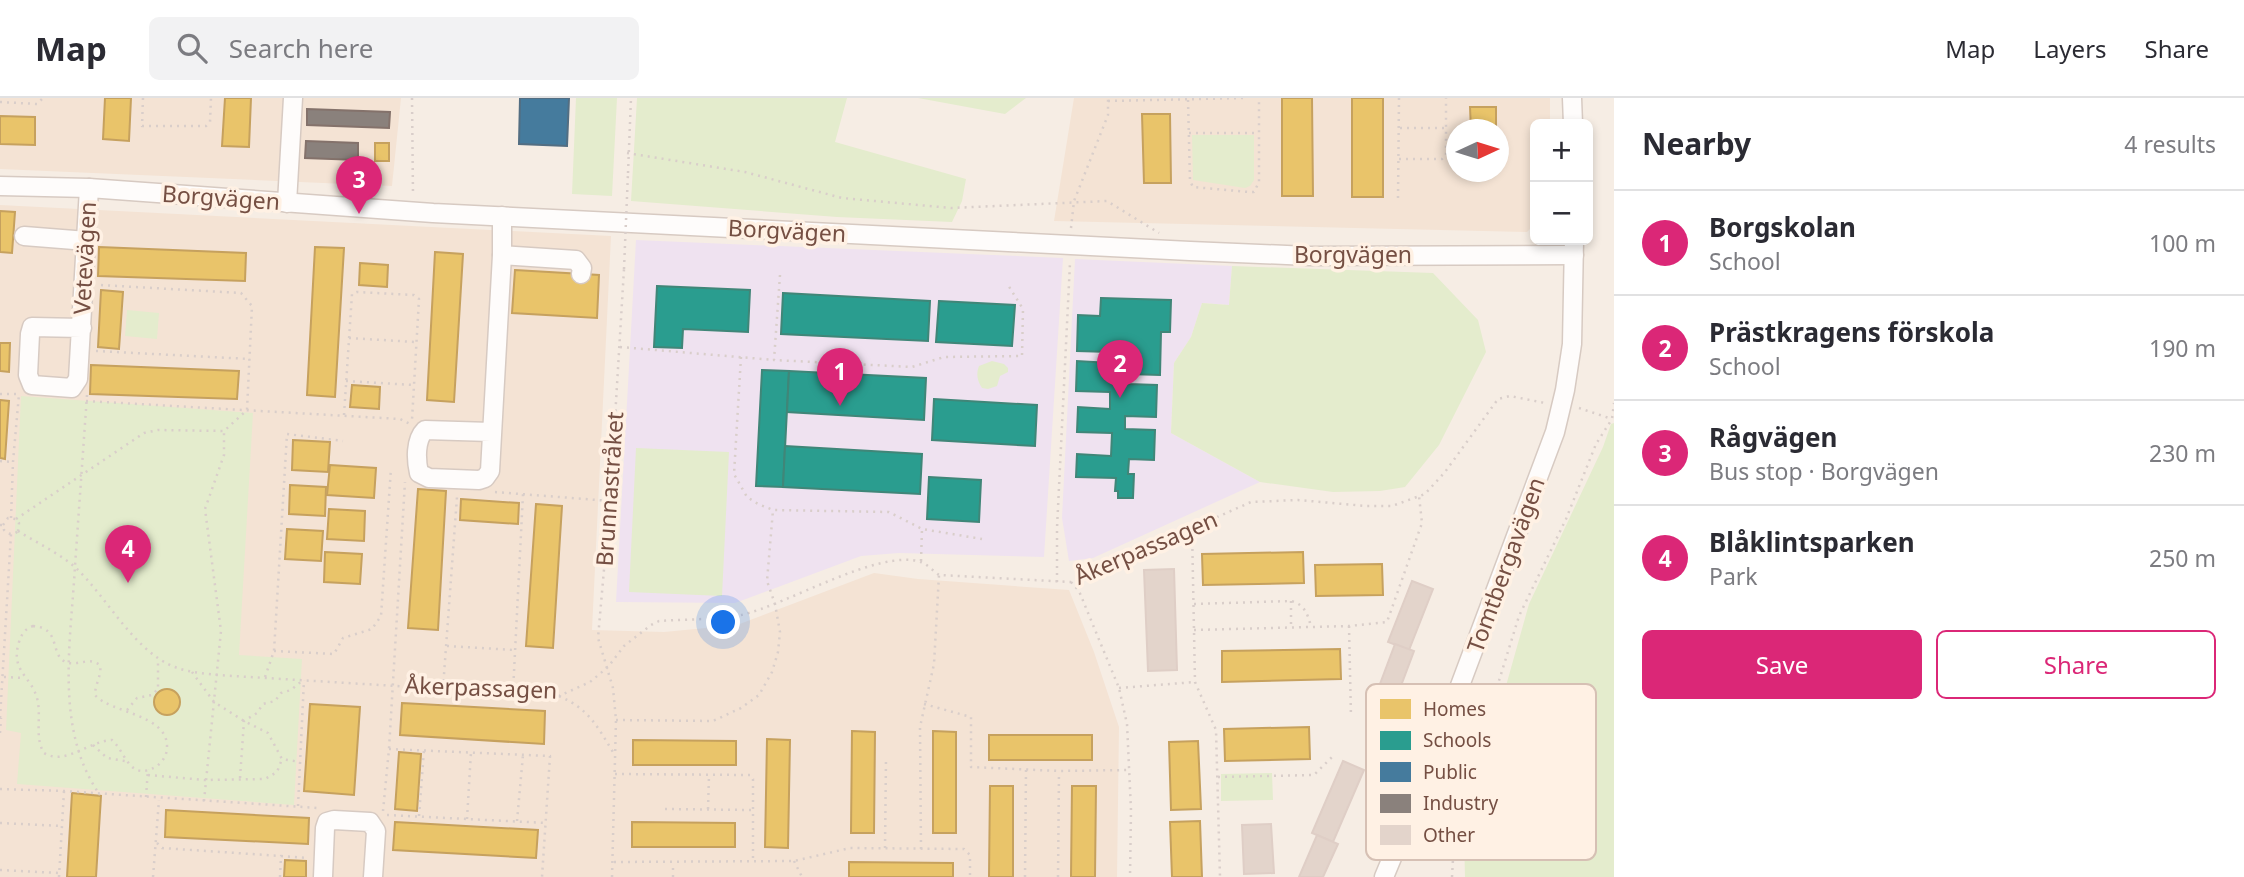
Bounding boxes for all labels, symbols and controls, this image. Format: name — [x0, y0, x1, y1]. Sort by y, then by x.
search box — [149, 17, 639, 80]
text: Map — [35, 26, 107, 71]
icon: search — [173, 29, 211, 67]
text: Search here — [229, 30, 373, 66]
text: Map — [1945, 32, 1995, 65]
text: Layers — [2033, 32, 2107, 65]
text: Share — [2145, 32, 2209, 65]
north arrow — [1446, 119, 1509, 182]
map controls — [1530, 119, 1593, 245]
button: + — [1530, 119, 1593, 182]
text: Nearby — [1642, 123, 1751, 164]
text: 4 results — [2124, 128, 2216, 160]
pin: 3 — [336, 156, 382, 214]
street label: Borgvägen — [161, 177, 281, 217]
button: − — [1530, 182, 1593, 245]
street label: Vetevägen — [65, 201, 103, 315]
text: Borgskolan — [1709, 209, 1856, 245]
street label: Borgvägen — [727, 211, 847, 249]
text: 1 — [1658, 227, 1672, 259]
text: 100 m — [2149, 227, 2216, 259]
street label: Borgvägen — [1294, 238, 1412, 270]
text: School — [1709, 245, 1781, 277]
text: Prästkragens förskola — [1709, 314, 1994, 350]
text: 2 — [1658, 332, 1672, 364]
text: 190 m — [2149, 332, 2216, 364]
pin: 2 — [1097, 340, 1143, 398]
pin: 1 — [817, 348, 863, 406]
text: School — [1709, 350, 1781, 382]
street label: Brunnastråket — [588, 411, 630, 567]
text: Rågvägen — [1709, 419, 1837, 455]
text: 3 — [1658, 437, 1672, 469]
text: 230 m — [2149, 437, 2216, 469]
text: Bus stop · Borgvägen — [1709, 455, 1939, 487]
street label: Tomtbergavägen — [1459, 473, 1552, 657]
street label: Åkerpassagen — [1069, 503, 1222, 592]
text: Blåklintsparken — [1709, 524, 1915, 560]
pin: 4 — [105, 525, 151, 583]
text: 4 — [1658, 542, 1672, 574]
text: 250 m — [2149, 542, 2216, 574]
text: Park — [1709, 560, 1758, 592]
your location — [706, 605, 740, 639]
button: Save — [1642, 630, 1922, 699]
button: Share — [1936, 630, 2216, 699]
street label: Åkerpassagen — [404, 668, 558, 706]
legend — [1366, 684, 1596, 860]
text: Homes — [1423, 696, 1486, 722]
text: Schools — [1423, 727, 1491, 753]
text: Public — [1423, 759, 1477, 785]
text: Industry — [1423, 790, 1498, 816]
text: Other — [1423, 822, 1475, 848]

